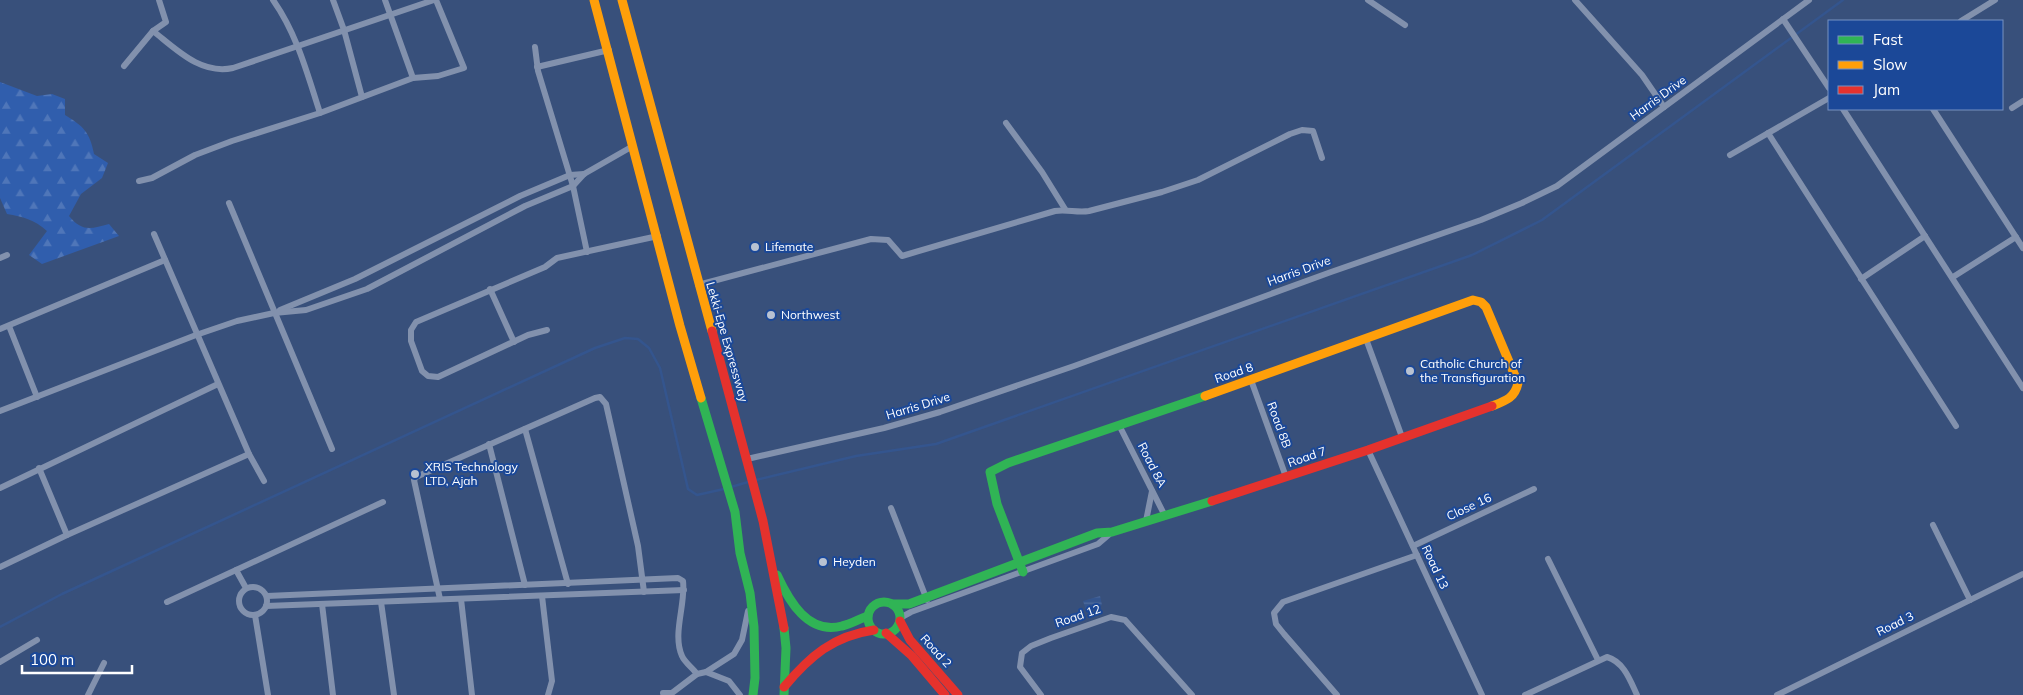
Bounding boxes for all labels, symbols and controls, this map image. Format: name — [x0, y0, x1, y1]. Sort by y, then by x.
legend — [1828, 20, 2003, 110]
text: Fast — [1873, 30, 1903, 49]
text: Slow — [1873, 55, 1907, 74]
street label: Harris Drive — [1627, 72, 1689, 123]
text: Jam — [1873, 80, 1900, 99]
place label: Lifemate — [765, 239, 813, 254]
marker: Lifemate — [749, 241, 761, 253]
street label: Harris Drive — [1265, 252, 1332, 289]
street label: Lekki-Epe Expressway — [703, 280, 752, 404]
place label: Northwest — [781, 307, 840, 322]
marker: Northwest — [765, 309, 777, 321]
place label: Catholic Church of the Transfiguration — [1420, 356, 1525, 385]
street label: Road 8 — [1213, 359, 1255, 386]
marker: Catholic Church of the Transfiguration — [1404, 365, 1416, 377]
street label: Harris Drive — [884, 389, 952, 422]
street label: Road 8B — [1264, 400, 1295, 450]
street label: Road 8A — [1135, 440, 1170, 490]
street label: Road 7 — [1286, 443, 1328, 470]
place label: XRIS Technology LTD, Ajah — [425, 459, 519, 488]
marker: XRIS Technology LTD, Ajah — [409, 468, 421, 480]
street label: Close 16 — [1444, 490, 1494, 523]
street label: Road 13 — [1419, 542, 1452, 591]
place label: Heyden — [833, 554, 876, 569]
marker: Heyden — [817, 556, 829, 568]
street label: Road 12 — [1053, 601, 1102, 630]
street label: Road 3 — [1874, 608, 1916, 639]
street label: Road 2 — [917, 631, 955, 670]
scale bar — [22, 642, 132, 674]
text: 100 m — [30, 650, 74, 669]

